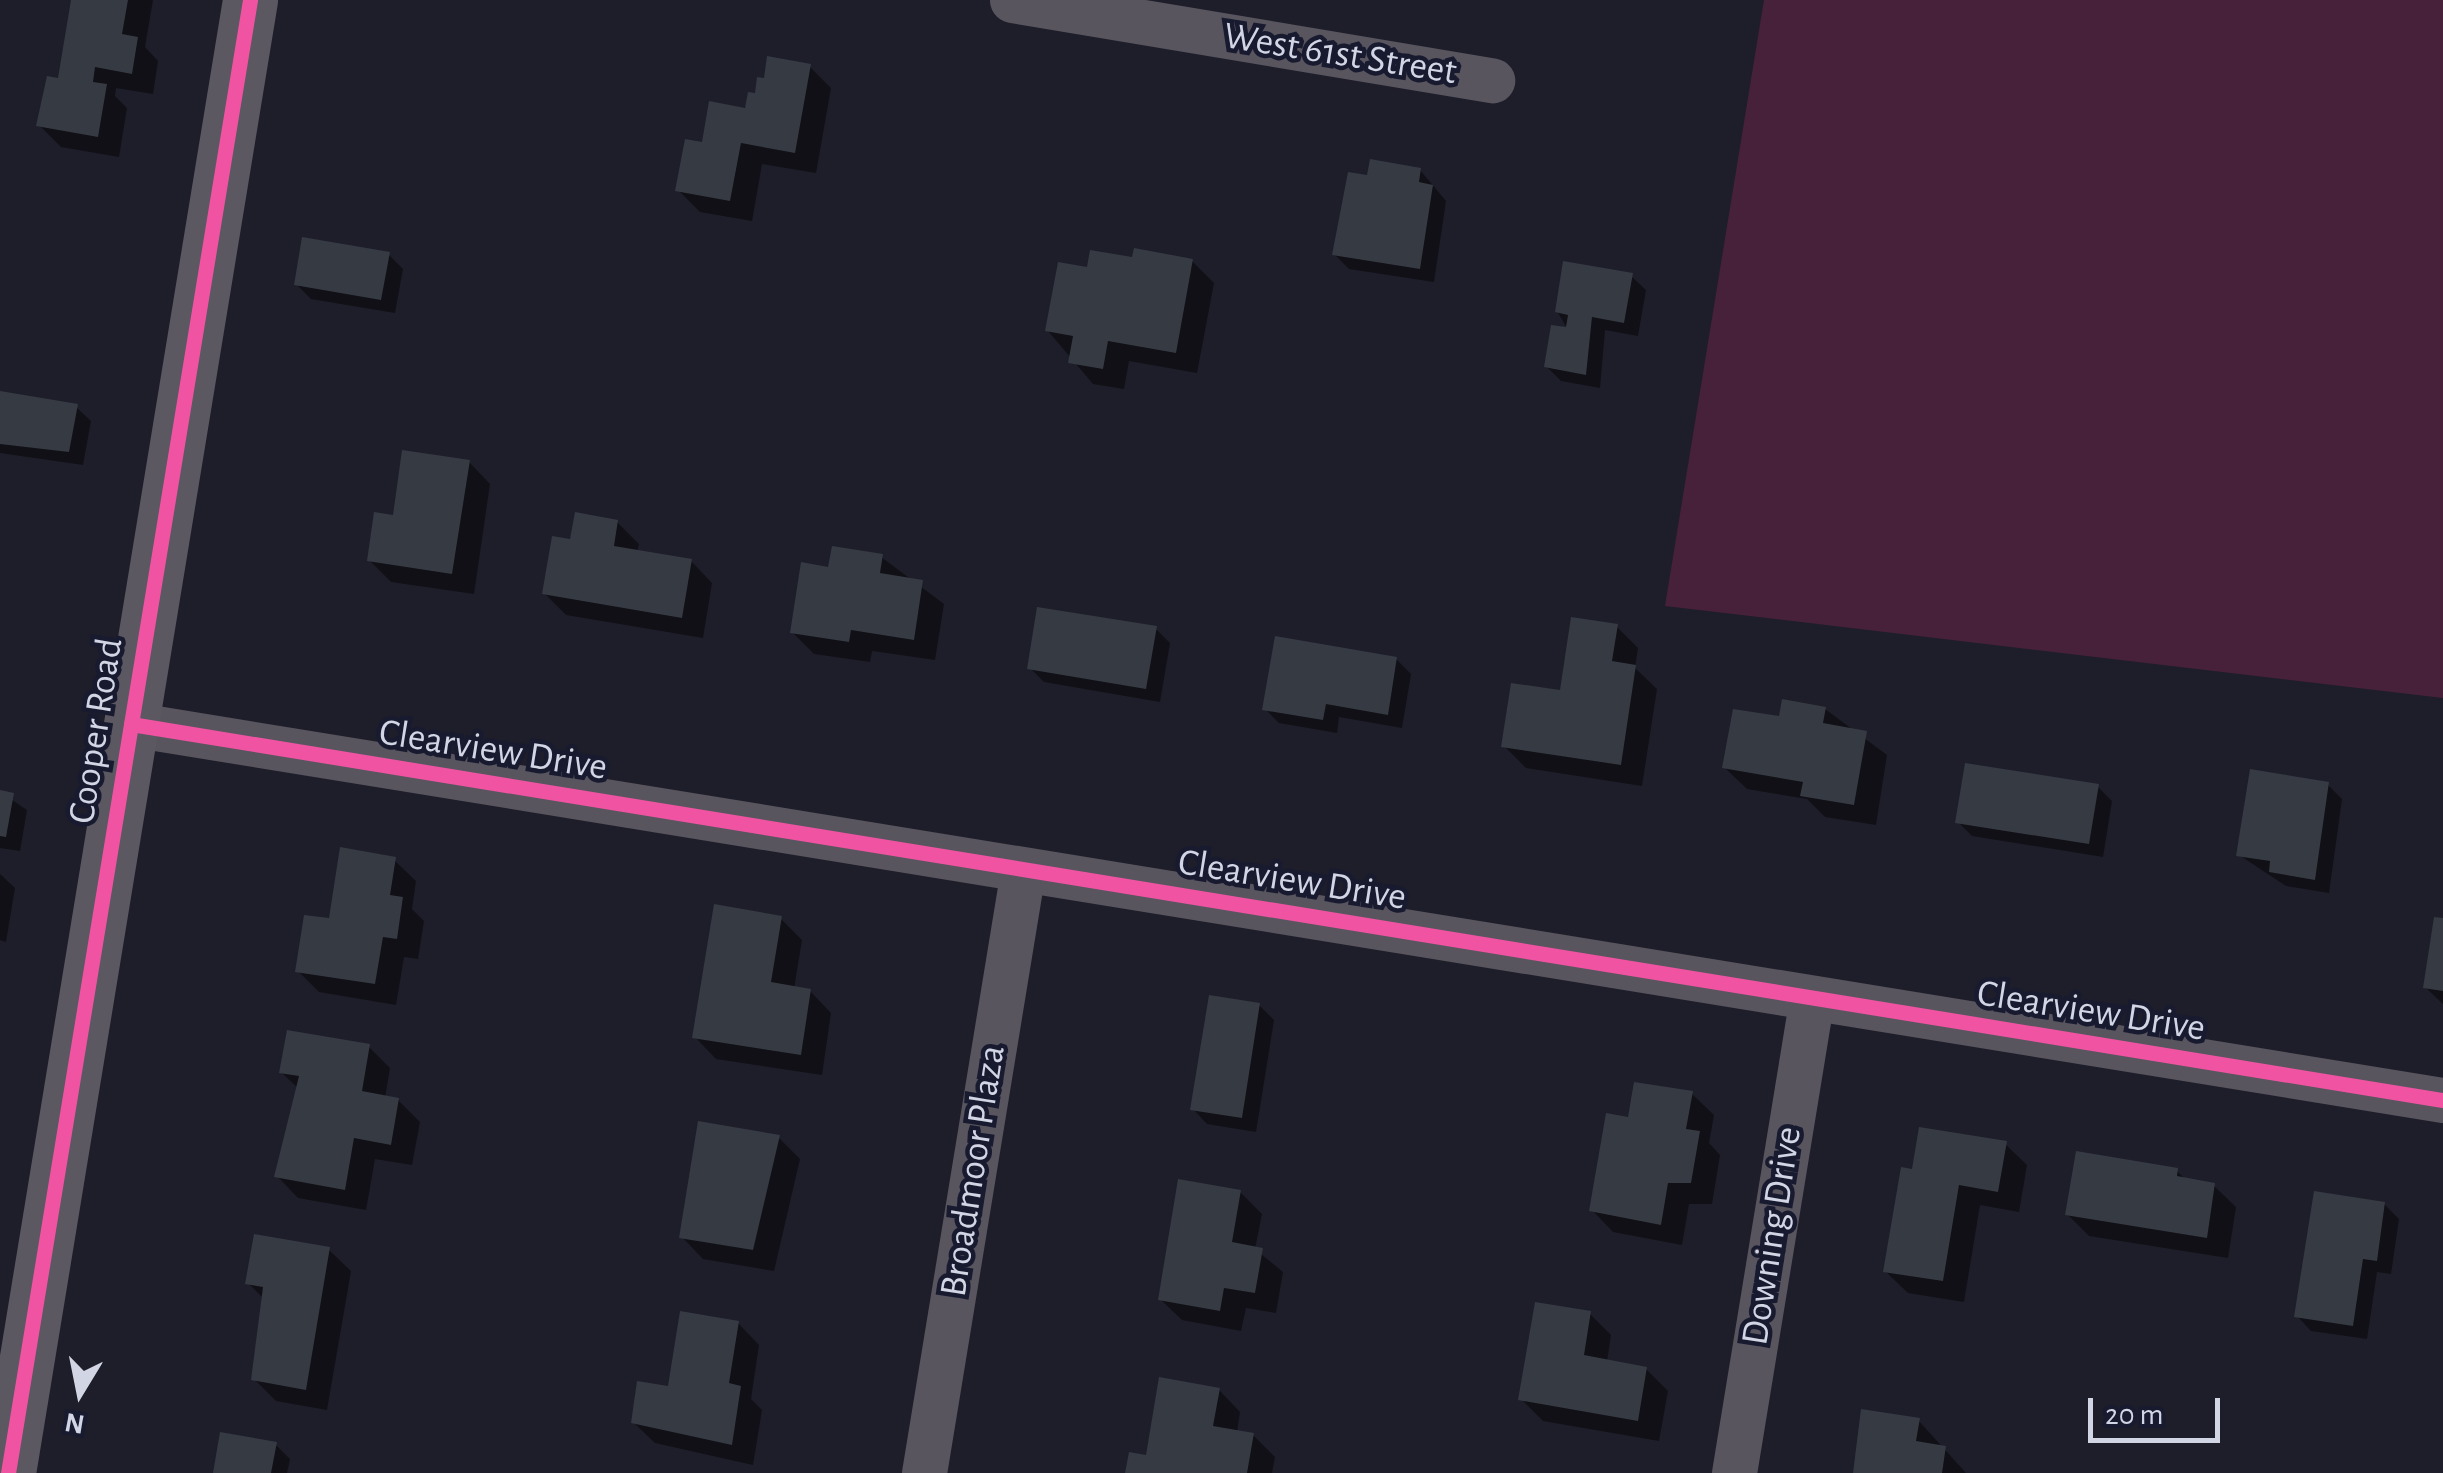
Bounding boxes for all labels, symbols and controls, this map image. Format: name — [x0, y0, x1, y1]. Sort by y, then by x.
street label: West 61st Street — [1220, 14, 1460, 96]
street label: Cooper Road — [60, 635, 134, 827]
street label: Clearview Drive — [376, 710, 610, 792]
street label: Clearview Drive — [1175, 840, 1409, 922]
street label: Clearview Drive — [1974, 971, 2208, 1053]
street label: Broadmoor Plaza — [932, 1042, 1016, 1300]
street label: Downing Drive — [1733, 1124, 1813, 1348]
north arrow — [30, 1343, 130, 1443]
scale bar — [2093, 1378, 2226, 1440]
text: 20 m — [2105, 1400, 2163, 1430]
text: N — [63, 1407, 87, 1438]

